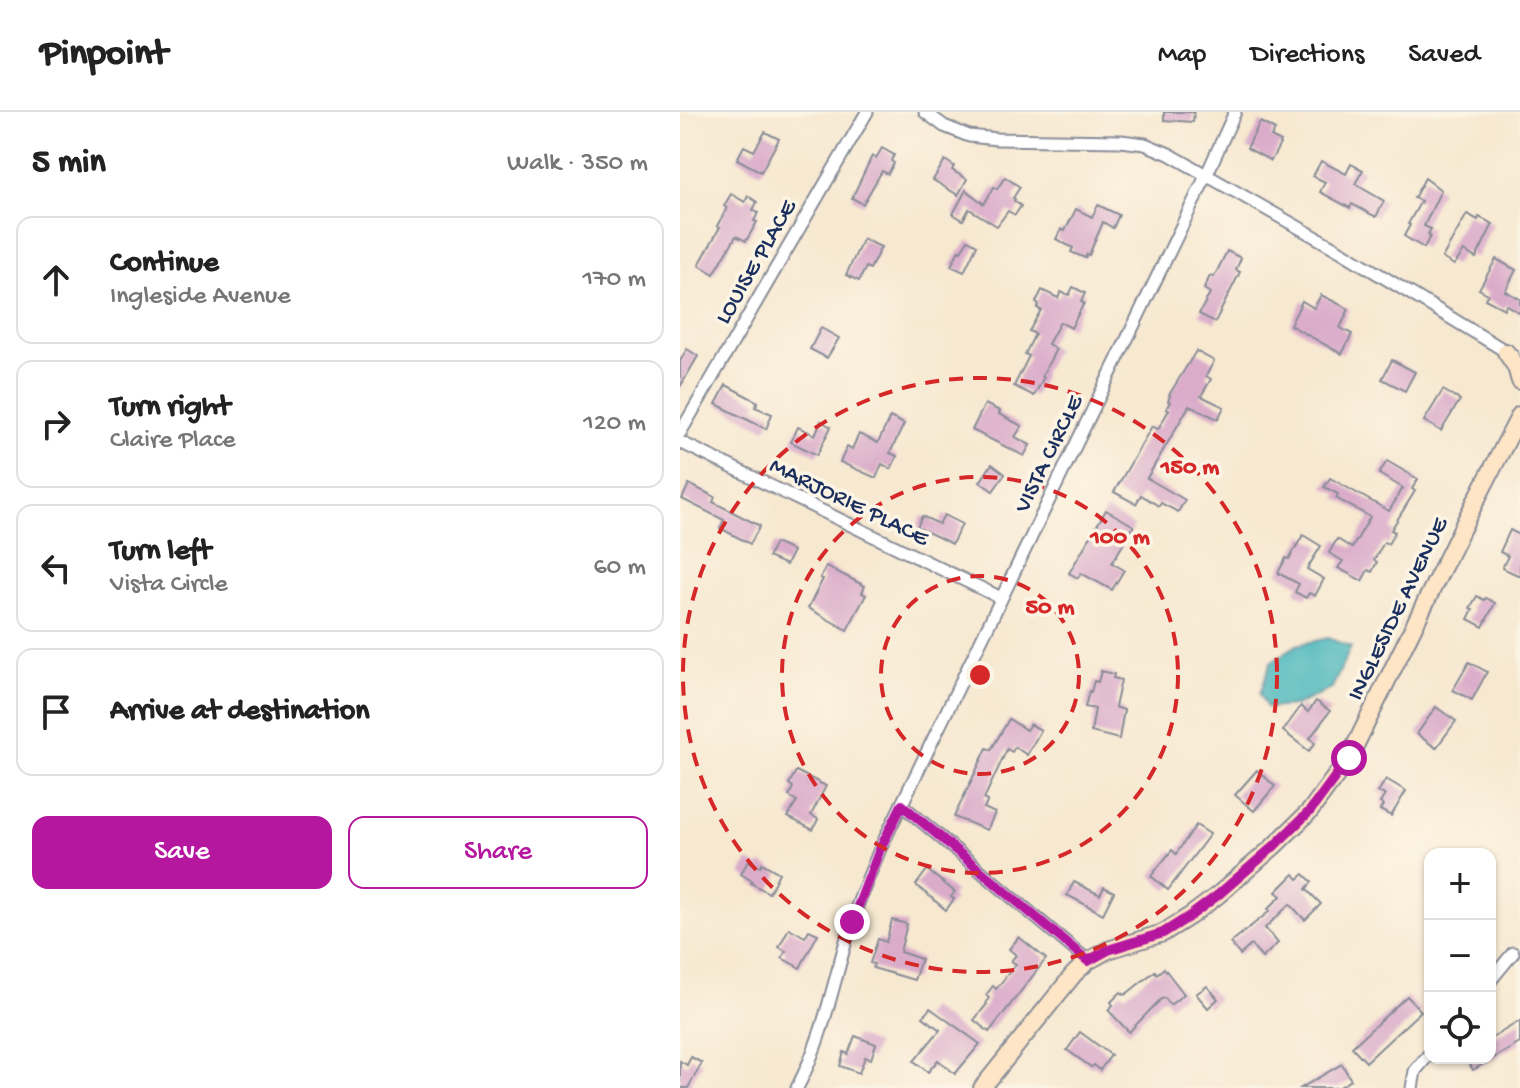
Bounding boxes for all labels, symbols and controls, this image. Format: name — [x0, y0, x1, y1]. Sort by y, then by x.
text: Pinpoint — [40, 33, 168, 77]
text: Map — [1158, 39, 1206, 72]
text: Directions — [1250, 39, 1364, 72]
text: Saved — [1408, 39, 1480, 72]
text: 5 min — [32, 144, 106, 184]
text: Walk · 350 m — [507, 149, 648, 180]
street label: LOUISE PLACE — [710, 195, 805, 330]
text: Continue — [110, 247, 219, 282]
icon: ahead — [34, 258, 78, 302]
text: 170 m — [583, 265, 646, 296]
text: Ingleside Avenue — [110, 282, 291, 313]
street label: VISTA CIRCLE — [1009, 390, 1092, 519]
text: Turn right — [110, 391, 230, 426]
icon: right — [34, 402, 78, 446]
text: 120 m — [583, 409, 646, 440]
text: Claire Place — [110, 426, 235, 457]
street label: MARJORIE PLACE — [764, 452, 934, 555]
text: 150 m — [1160, 454, 1219, 483]
street label: INGLESIDE AVENUE — [1342, 512, 1457, 706]
text: 100 m — [1089, 524, 1150, 553]
text: Turn left — [110, 535, 211, 570]
icon: left — [34, 546, 78, 590]
text: 60 m — [593, 553, 646, 584]
text: Vista Circle — [110, 570, 228, 601]
text: 50 m — [1026, 594, 1074, 623]
centre of rings — [966, 661, 994, 689]
icon: arrive — [34, 690, 78, 734]
text: Arrive at destination — [110, 695, 370, 730]
route start — [1331, 740, 1367, 776]
button: Save — [32, 816, 332, 889]
button: Share — [348, 816, 648, 889]
map controls — [1424, 848, 1496, 1064]
button: + — [1424, 848, 1496, 920]
route end — [834, 904, 870, 940]
button: − — [1424, 920, 1496, 992]
button: locate — [1424, 992, 1496, 1064]

